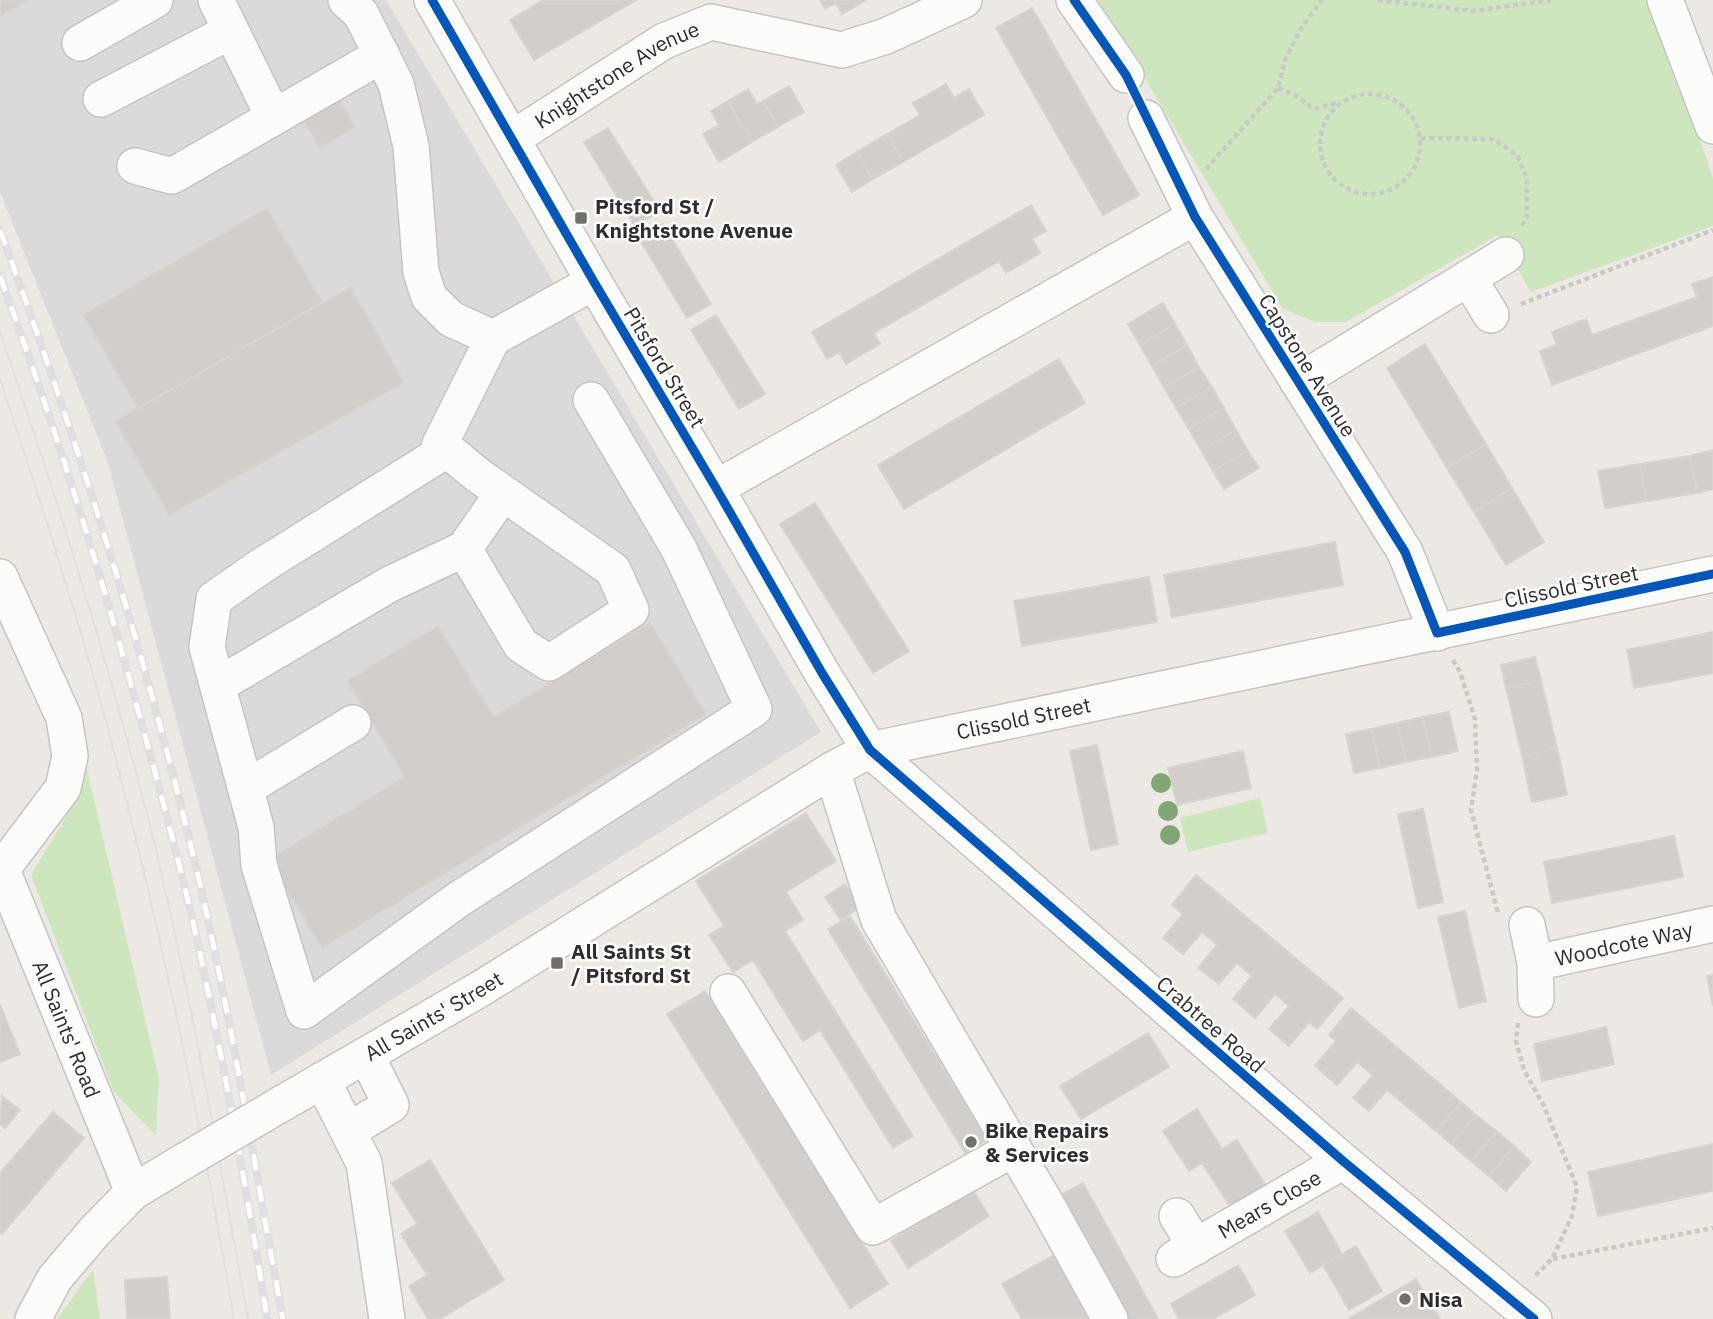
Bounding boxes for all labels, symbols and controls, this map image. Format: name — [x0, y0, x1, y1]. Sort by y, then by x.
street label: Knightstone Avenue — [529, 14, 703, 135]
place label: Pitsford St / Knightstone Avenue — [595, 192, 793, 244]
marker: Pitsford St / Knightstone Avenue — [573, 210, 589, 226]
street label: Capstone Avenue — [1253, 288, 1363, 442]
street label: Pitsford Street — [618, 301, 712, 433]
street label: Clissold Street — [1501, 558, 1641, 614]
street label: Clissold Street — [954, 690, 1093, 746]
street label: Woodcote Way — [1552, 915, 1696, 972]
place label: All Saints St / Pitsford St — [571, 937, 691, 989]
marker: All Saints St / Pitsford St — [549, 955, 565, 971]
street label: All Saints' Road — [26, 956, 107, 1102]
street label: All Saints' Street — [359, 964, 508, 1067]
street label: Crabtree Road — [1151, 969, 1271, 1079]
place label: Bike Repairs & Services — [985, 1116, 1109, 1168]
marker: Bike Repairs & Services — [963, 1134, 979, 1150]
street label: Mears Close — [1212, 1163, 1326, 1245]
place label: Nisa — [1419, 1285, 1463, 1313]
marker: Nisa — [1397, 1291, 1413, 1307]

